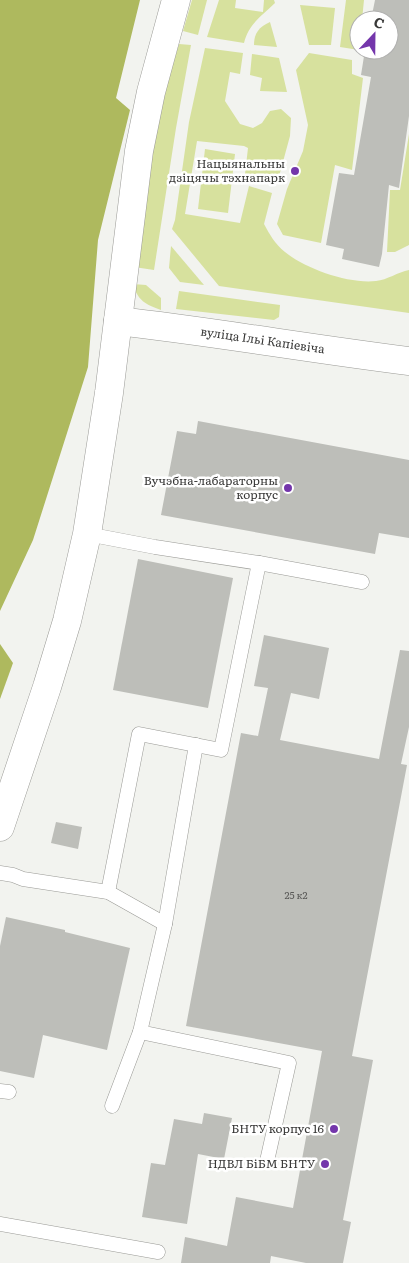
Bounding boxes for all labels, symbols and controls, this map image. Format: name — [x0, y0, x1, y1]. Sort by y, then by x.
north arrow — [349, 10, 399, 60]
text: С — [371, 11, 388, 33]
place label: Нацыянальны дзіцячы тэхнапарк — [169, 154, 285, 186]
marker: Нацыянальны дзіцячы тэхнапарк — [289, 165, 301, 177]
street label: вуліца Ільі Капіевіча — [200, 322, 327, 358]
place label: Вучэбна-лабараторны корпус — [144, 471, 278, 503]
marker: Вучэбна-лабараторны корпус — [282, 482, 294, 494]
house number: 25 к2 — [284, 887, 308, 902]
place label: БНТУ корпус 16 — [231, 1119, 325, 1137]
marker: БНТУ корпус 16 — [328, 1123, 340, 1135]
place label: НДВЛ БіБМ БНТУ — [208, 1154, 316, 1172]
marker: НДВЛ БіБМ БНТУ — [319, 1158, 331, 1170]

